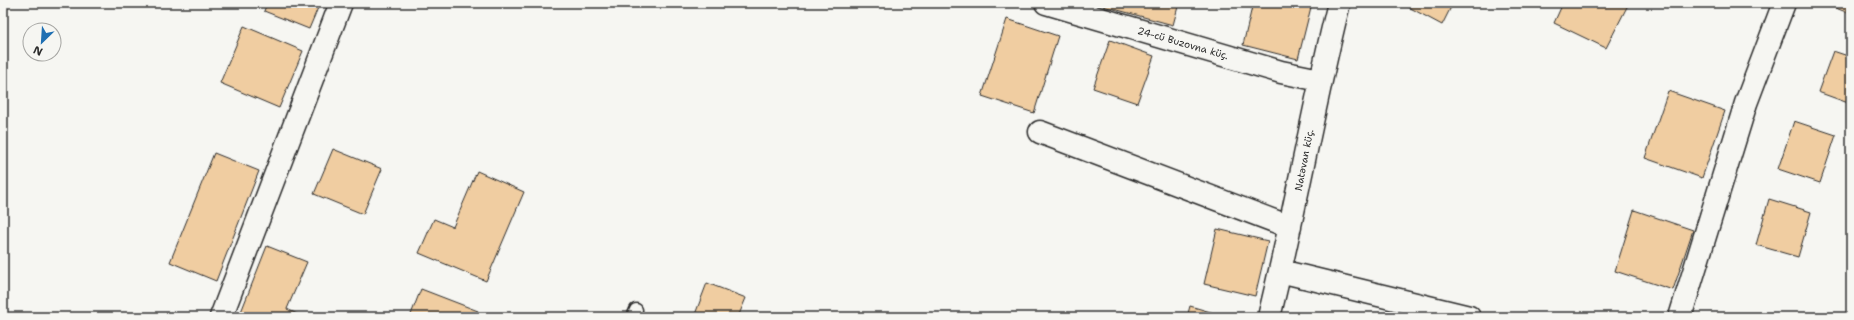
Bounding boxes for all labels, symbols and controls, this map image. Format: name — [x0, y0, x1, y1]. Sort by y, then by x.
north arrow — [22, 22, 62, 62]
street label: 24-cü Buzovna küç. — [1136, 24, 1230, 62]
text: N — [31, 42, 45, 59]
street label: Natəvan küç. — [1292, 128, 1316, 192]

